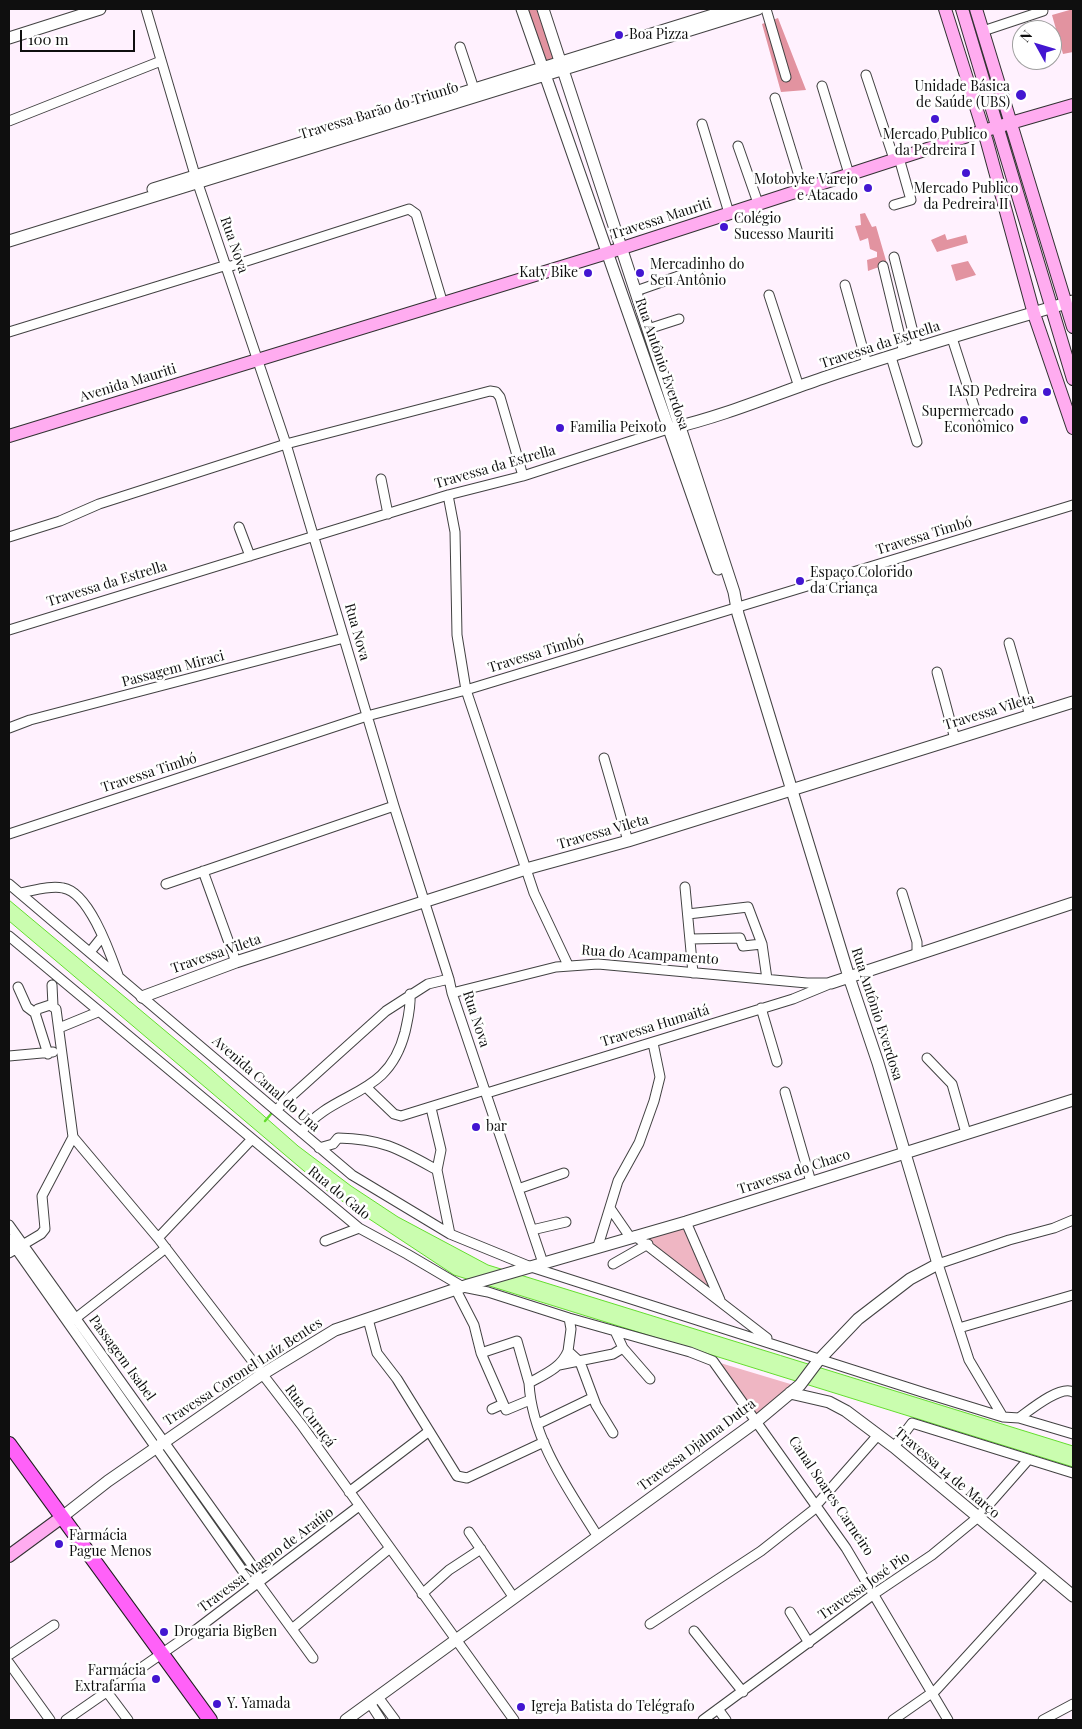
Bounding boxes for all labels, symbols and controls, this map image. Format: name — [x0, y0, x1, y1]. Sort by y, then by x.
scale bar — [22, 20, 138, 52]
north arrow — [1012, 20, 1062, 70]
text: N — [1015, 26, 1036, 46]
place label: Boa Pizza — [629, 27, 688, 43]
text: 100 m — [28, 29, 69, 49]
marker: Boa Pizza — [613, 29, 625, 41]
street label: Travessa Barão do Triunfo — [297, 79, 461, 143]
place label: Unidade Básica de Saúde (UBS) — [915, 79, 1010, 111]
marker: Unidade Básica de Saúde (UBS) — [1014, 88, 1028, 102]
marker: Mercado Publico da Pedreira I — [929, 113, 941, 125]
place label: Mercado Publico da Pedreira I — [883, 127, 987, 160]
marker: Mercado Publico da Pedreira II — [960, 167, 972, 179]
place label: Motobyke Varejo e Atacado — [754, 172, 858, 204]
place label: Mercado Publico da Pedreira II — [914, 181, 1018, 213]
marker: Motobyke Varejo e Atacado — [862, 182, 874, 194]
street label: Travessa Mauriti — [608, 195, 714, 243]
place label: Colégio Sucesso Mauriti — [734, 211, 834, 243]
street label: Rua Nova — [217, 215, 251, 275]
marker: Colégio Sucesso Mauriti — [718, 221, 730, 233]
place label: Mercadinho do Seu Antônio — [650, 257, 745, 290]
place label: Katy Bike — [519, 265, 578, 281]
marker: Katy Bike — [582, 267, 594, 279]
marker: Mercadinho do Seu Antônio — [634, 267, 646, 279]
street label: Rua Antônio Everdosa — [632, 296, 692, 432]
street label: Travessa da Estrella — [818, 318, 942, 372]
street label: Avenida Mauriti — [78, 360, 178, 406]
place label: IASD Pedreira — [949, 384, 1037, 400]
marker: IASD Pedreira — [1041, 386, 1053, 398]
place label: Supermercado Econômico — [922, 404, 1014, 437]
marker: Supermercado Econômico — [1018, 414, 1030, 426]
place label: Familia Peixoto — [570, 420, 666, 436]
marker: Familia Peixoto — [554, 422, 566, 434]
street label: Travessa da Estrella — [433, 442, 557, 492]
street label: Travessa Timbó — [874, 513, 974, 559]
street label: Travessa da Estrella — [45, 558, 169, 610]
place label: Espaço Colorido da Criança — [810, 565, 913, 598]
marker: Espaço Colorido da Criança — [794, 575, 806, 587]
street label: Rua Nova — [341, 602, 373, 662]
street label: Travessa Timbó — [486, 631, 586, 677]
street label: Passagem Miraci — [120, 647, 226, 691]
street label: Travessa Vileta — [942, 690, 1036, 734]
street label: Travessa Timbó — [99, 750, 199, 796]
street label: Travessa Vileta — [556, 811, 650, 853]
street label: Travessa Vileta — [169, 931, 263, 977]
street label: Rua do Acampamento — [581, 942, 719, 968]
street label: Rua Antônio Everdosa — [848, 946, 906, 1082]
street label: Rua Nova — [459, 989, 493, 1049]
street label: Travessa Humaitá — [599, 1002, 711, 1050]
street label: Avenida Canal do Una — [209, 1033, 323, 1135]
place label: bar — [486, 1119, 507, 1135]
marker: bar — [470, 1121, 482, 1133]
street label: Travessa do Chaco — [736, 1146, 852, 1198]
street label: Rua do Galo — [304, 1163, 374, 1223]
street label: Passagem Isabel — [85, 1312, 159, 1404]
street label: Travessa Coronel Luíz Bentes — [161, 1314, 325, 1430]
street label: Rua Curuçá — [281, 1382, 339, 1450]
street label: Travessa Djalma Dutra — [635, 1395, 759, 1495]
street label: Travessa 14 de Março — [891, 1424, 1003, 1522]
street label: Canal Soares Carneiro — [785, 1433, 877, 1559]
street label: Travessa Magno de Araújo — [195, 1504, 337, 1616]
place label: Farmácia Pague Menos — [69, 1528, 151, 1560]
marker: Farmácia Pague Menos — [53, 1538, 65, 1550]
street label: Travessa José Pio — [815, 1548, 913, 1624]
place label: Drogaria BigBen — [174, 1624, 277, 1640]
marker: Drogaria BigBen — [158, 1626, 170, 1638]
place label: Farmácia Extrafarma — [75, 1663, 146, 1695]
marker: Farmácia Extrafarma — [150, 1673, 162, 1685]
place label: Y. Yamada — [227, 1696, 290, 1712]
marker: Y. Yamada — [211, 1698, 223, 1710]
place label: Igreja Batista do Telégrafo — [531, 1699, 695, 1715]
marker: Igreja Batista do Telégrafo — [515, 1701, 527, 1713]

